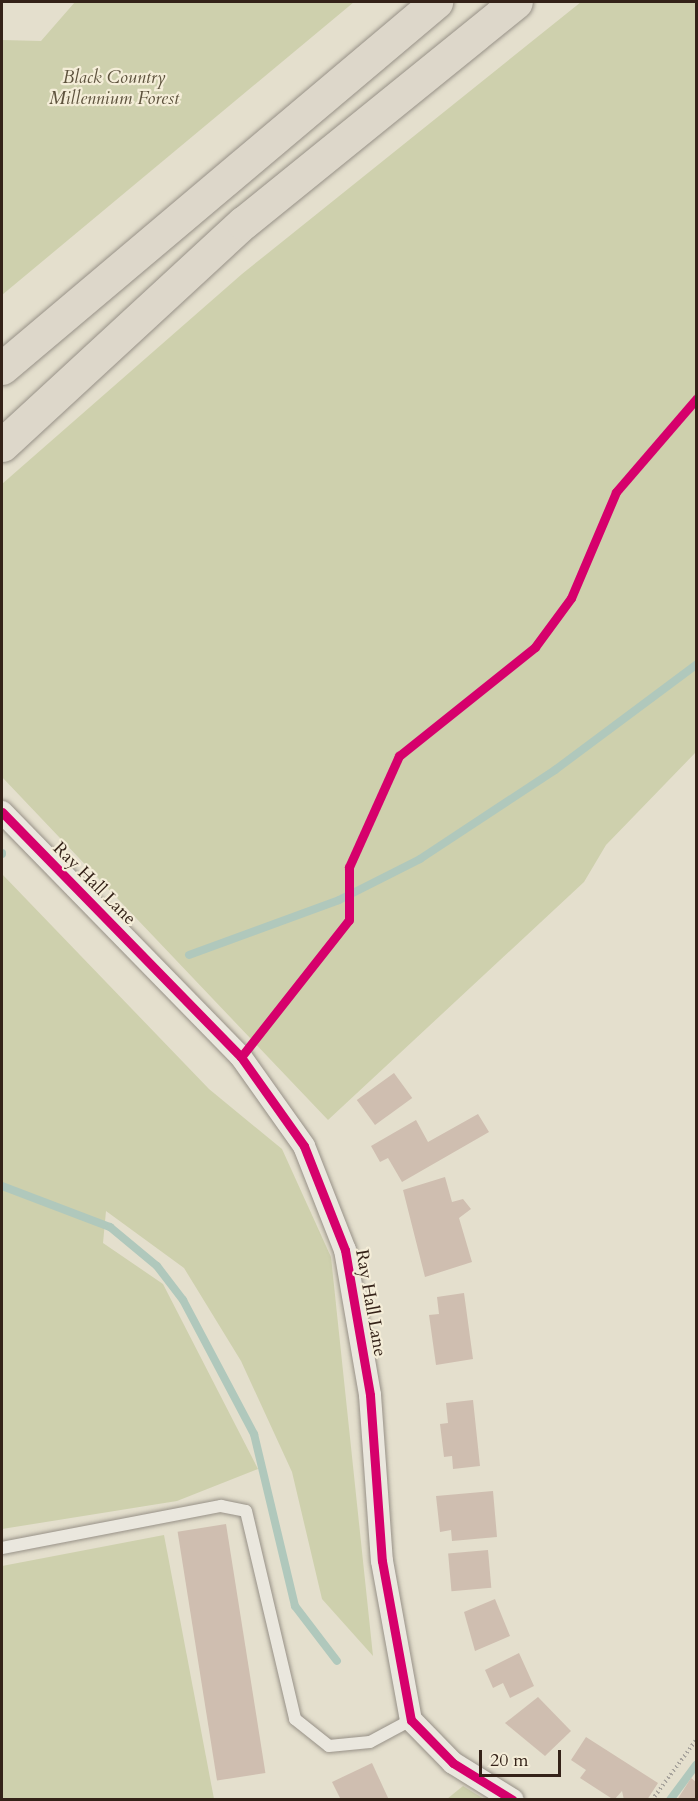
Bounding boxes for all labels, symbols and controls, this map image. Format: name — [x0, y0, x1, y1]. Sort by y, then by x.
park label: Black Country Millennium Forest — [49, 68, 179, 110]
street label: Ray Hall Lane — [48, 838, 140, 930]
street label: Ray Hall Lane — [350, 1248, 390, 1358]
scale bar — [482, 1738, 564, 1776]
text: 20 m — [490, 1748, 529, 1773]

